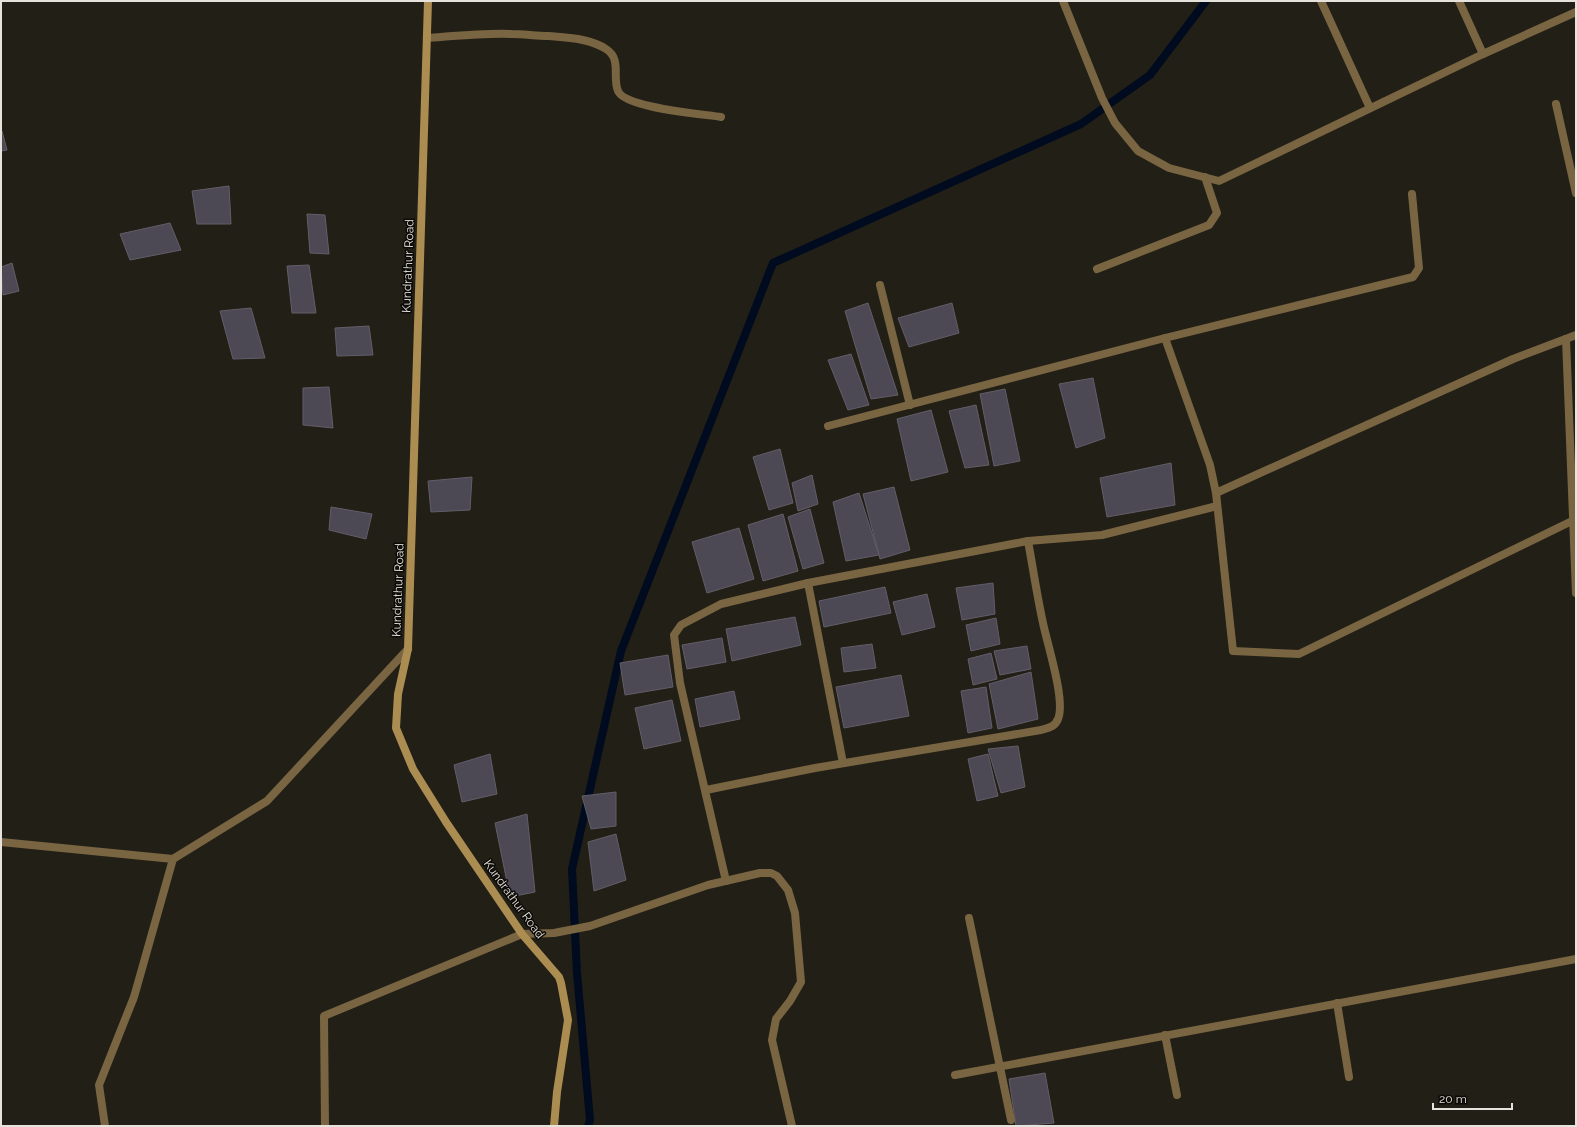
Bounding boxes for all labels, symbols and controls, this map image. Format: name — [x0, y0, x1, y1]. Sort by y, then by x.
street label: Kundrathur Road — [399, 219, 417, 313]
street label: Kundrathur Road — [389, 543, 407, 637]
street label: Kundrathur Road — [481, 857, 547, 941]
scale bar — [1433, 1085, 1512, 1111]
text: 20 m — [1439, 1092, 1467, 1106]

